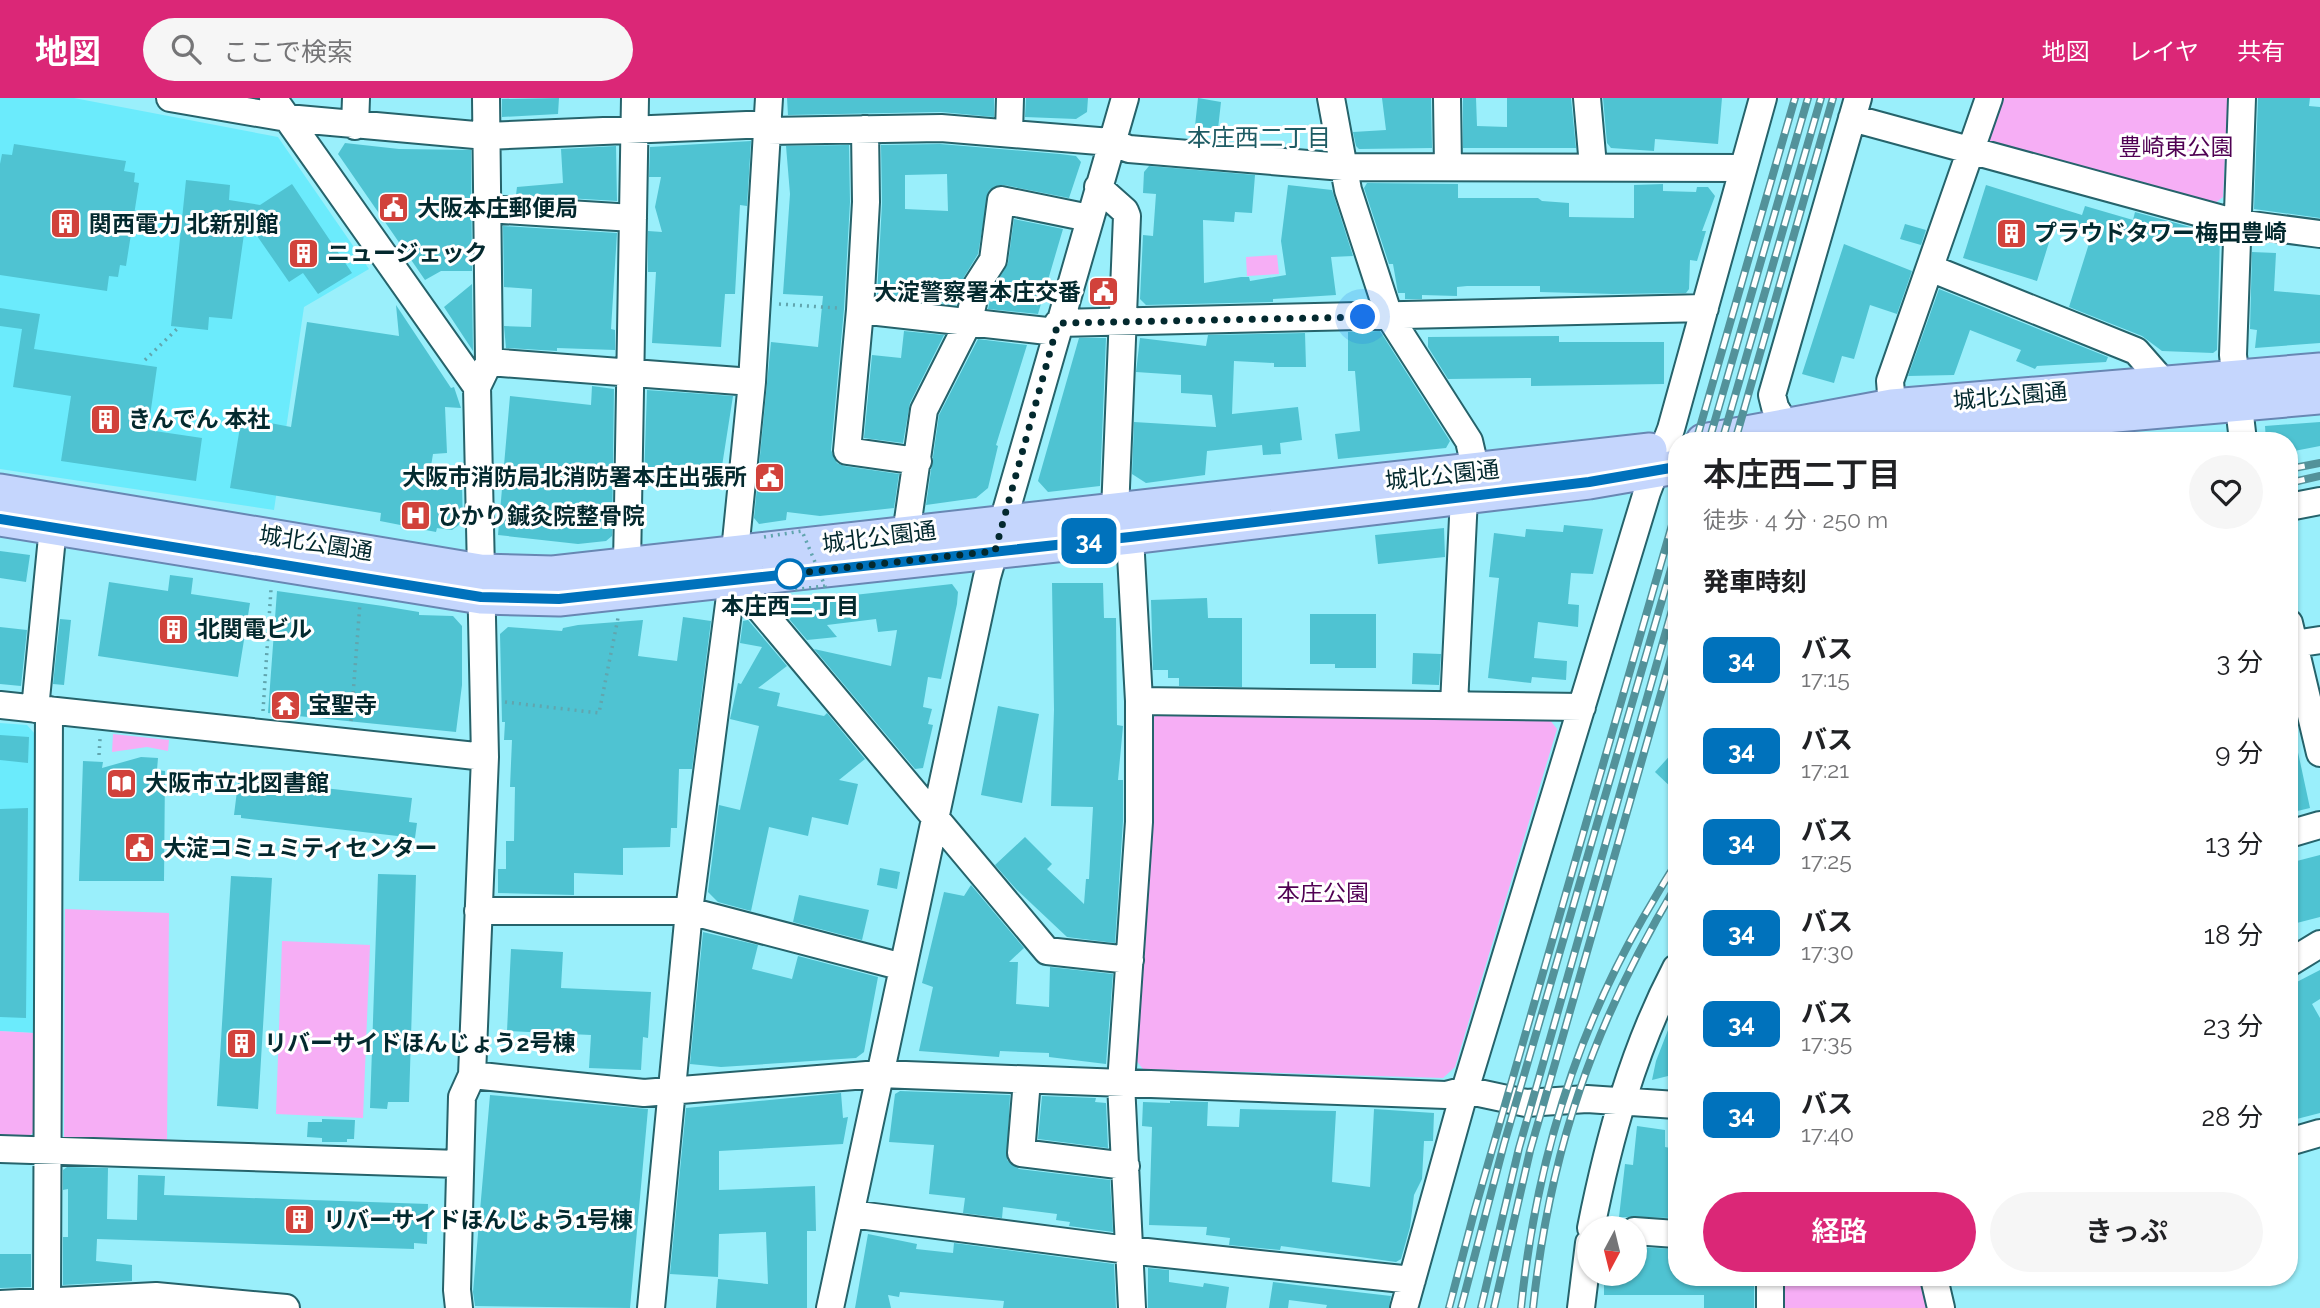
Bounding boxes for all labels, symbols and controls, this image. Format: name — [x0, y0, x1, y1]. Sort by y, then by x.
search box — [143, 18, 633, 81]
icon: search — [167, 30, 205, 68]
text: 地図 — [35, 32, 101, 71]
text: ここで検索 — [223, 37, 353, 67]
text: 地図 — [2042, 37, 2090, 66]
text: レイヤ — [2128, 37, 2199, 66]
text: 共有 — [2237, 37, 2285, 66]
district label: 本庄西二丁目 — [1187, 123, 1331, 152]
park label: 豊崎東公園 — [2119, 133, 2234, 160]
public building icon: 大阪本庄郵便局 — [377, 191, 411, 225]
place label: 大阪本庄郵便局 — [417, 194, 578, 221]
building icon: 関西電力 北新別館 — [49, 207, 83, 241]
place label: 関西電力 北新別館 — [89, 210, 279, 237]
building icon: プラウドタワー梅田豊崎 — [1994, 216, 2028, 250]
place label: プラウドタワー梅田豊崎 — [2034, 219, 2287, 246]
building icon: ニュージェック — [287, 236, 321, 270]
place label: ニュージェック — [327, 239, 488, 266]
public building icon: 大淀警察署本庄交番 — [1087, 275, 1121, 309]
place label: 大淀警察署本庄交番 — [874, 278, 1081, 305]
your location — [1345, 299, 1380, 334]
street label: 城北公園通 — [1951, 377, 2068, 414]
building icon: きんでん 本社 — [88, 402, 122, 436]
place label: きんでん 本社 — [128, 405, 270, 432]
street label: 城北公園通 — [1383, 455, 1501, 494]
text: 本庄西二丁目 — [1703, 455, 1901, 494]
button: heart — [2189, 455, 2263, 529]
public building icon: 大阪市消防局北消防署本庄出張所 — [753, 460, 787, 494]
place label: 大阪市消防局北消防署本庄出張所 — [402, 463, 747, 490]
hospital icon: ひかり鍼灸院整骨院 — [398, 499, 432, 533]
place label: ひかり鍼灸院整骨院 — [438, 502, 645, 529]
text: 徒歩 · 4 分 · 250 m — [1703, 506, 1888, 533]
street label: 城北公園通 — [820, 516, 938, 557]
line badge: 34 — [1058, 518, 1120, 564]
street label: 城北公園通 — [257, 520, 375, 565]
text: 34 — [1075, 526, 1103, 555]
marker: 本庄西二丁目 — [775, 559, 805, 589]
text: 発車時刻 — [1703, 567, 1807, 597]
place label: 本庄西二丁目 — [721, 592, 859, 619]
building icon: 北関電ビル — [157, 612, 191, 646]
place label: 北関電ビル — [197, 615, 312, 642]
text: バス — [1801, 634, 1853, 664]
text: 34 — [1728, 645, 1755, 674]
text: 3 分 — [2216, 647, 2263, 677]
text: 17:15 — [1801, 665, 1850, 692]
temple icon: 宝聖寺 — [268, 688, 302, 722]
place label: 宝聖寺 — [308, 691, 377, 718]
text: バス — [1801, 725, 1853, 755]
text: 34 — [1728, 736, 1755, 765]
text: 9 分 — [2215, 738, 2263, 768]
text: 17:21 — [1801, 756, 1849, 783]
library icon: 大阪市立北図書館 — [105, 766, 139, 800]
place label: 大阪市立北図書館 — [145, 769, 329, 796]
text: バス — [1801, 816, 1853, 846]
text: 34 — [1728, 827, 1755, 856]
text: 13 分 — [2205, 829, 2263, 859]
public building icon: 大淀コミュミティセンター — [123, 831, 157, 865]
place label: 大淀コミュミティセンター — [163, 834, 438, 861]
text: 17:25 — [1801, 847, 1852, 874]
park label: 本庄公園 — [1277, 879, 1369, 906]
text: バス — [1801, 907, 1853, 937]
text: 34 — [1728, 918, 1755, 947]
text: 18 分 — [2204, 920, 2263, 950]
text: 17:30 — [1801, 938, 1854, 965]
text: バス — [1801, 998, 1853, 1028]
text: 34 — [1728, 1009, 1755, 1038]
text: 23 分 — [2203, 1011, 2263, 1041]
building icon: リバーサイドほんじょう2号棟 — [224, 1026, 258, 1060]
place label: リバーサイドほんじょう2号棟 — [264, 1029, 576, 1056]
text: 17:35 — [1801, 1029, 1852, 1056]
text: バス — [1801, 1089, 1853, 1119]
text: 34 — [1728, 1100, 1755, 1129]
text: 28 分 — [2201, 1102, 2263, 1132]
text: 17:40 — [1801, 1120, 1854, 1147]
button: 経路 — [1703, 1192, 1976, 1272]
button: きっぷ — [1990, 1192, 2263, 1272]
building icon: リバーサイドほんじょう1号棟 — [283, 1203, 317, 1237]
place label: リバーサイドほんじょう1号棟 — [323, 1206, 633, 1233]
north arrow — [1577, 1216, 1647, 1286]
map controls — [1577, 1216, 1647, 1286]

